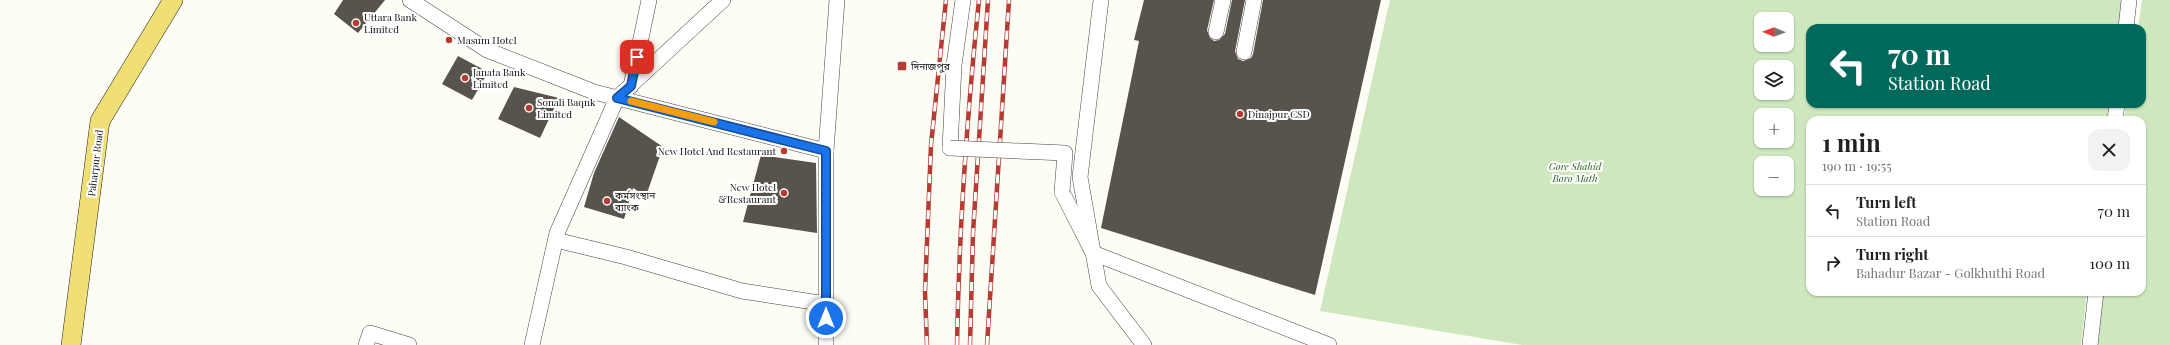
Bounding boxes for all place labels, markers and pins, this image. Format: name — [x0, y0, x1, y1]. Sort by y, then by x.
place label: Uttara Bank Limited — [364, 10, 417, 36]
marker: Uttara Bank Limited — [351, 18, 361, 28]
place label: Masum Hotel — [457, 33, 517, 47]
marker: Masum Hotel — [444, 35, 454, 45]
pin — [620, 40, 654, 74]
place label: দিনাজপুর — [910, 59, 951, 73]
marker: দিনাজপুর — [896, 60, 908, 72]
place label: Janata Bank Limited — [472, 65, 526, 91]
marker: Janata Bank Limited — [460, 73, 470, 83]
place label: Sonali Baqnk Limited — [537, 95, 596, 121]
marker: Sonali Baqnk Limited — [524, 103, 534, 113]
place label: Dinajpur CSD — [1248, 107, 1310, 121]
marker: Dinajpur CSD — [1235, 109, 1245, 119]
place label: New Hotel And Restaurant — [658, 144, 776, 158]
marker: New Hotel And Restaurant — [779, 146, 789, 156]
place label: New Hotel &Restaurant — [718, 180, 776, 206]
place label: কর্মসংস্থান ব্যাংক — [614, 188, 656, 214]
marker: New Hotel &Restaurant — [779, 188, 789, 198]
marker: কর্মসংস্থান ব্যাংক — [602, 196, 612, 206]

